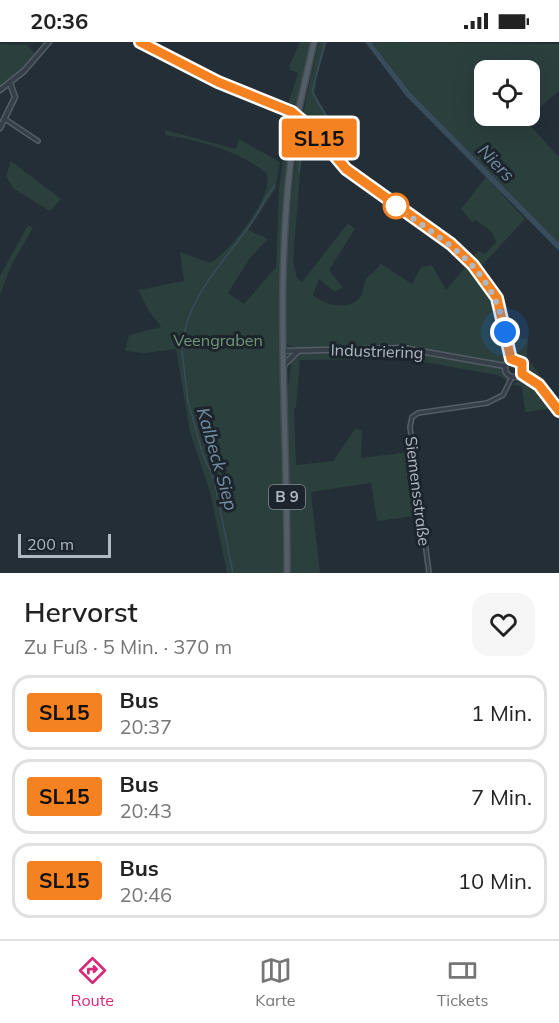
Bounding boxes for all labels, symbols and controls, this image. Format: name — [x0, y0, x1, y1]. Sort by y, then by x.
text: 20:36 — [30, 7, 88, 35]
map controls — [474, 60, 540, 126]
button: locate — [474, 60, 540, 126]
line badge: SL15 — [277, 118, 361, 158]
text: SL15 — [294, 125, 344, 151]
water label: Niers — [473, 139, 520, 186]
unlabelled marker — [383, 193, 409, 219]
your location — [490, 317, 520, 347]
park label: Veengraben — [173, 330, 263, 350]
street label: Industriering — [330, 339, 424, 363]
water label: Kalbeck Siep — [192, 405, 243, 513]
street label: Siemensstraße — [401, 435, 435, 547]
road number: B 9 — [269, 485, 305, 509]
scale bar — [18, 531, 111, 558]
text: 200 m — [27, 534, 74, 554]
button: heart — [472, 593, 535, 656]
text: Hervorst — [24, 594, 138, 629]
text: Zu Fuß · 5 Min. · 370 m — [24, 634, 232, 659]
text: Bus — [120, 686, 159, 714]
text: SL15 — [39, 699, 90, 725]
text: 1 Min. — [471, 699, 532, 727]
text: 20:37 — [120, 714, 172, 739]
text: Bus — [120, 770, 159, 798]
text: SL15 — [39, 783, 90, 809]
text: 7 Min. — [471, 783, 532, 811]
text: 20:43 — [120, 798, 172, 823]
text: Bus — [120, 854, 159, 882]
text: SL15 — [39, 867, 90, 893]
text: 10 Min. — [458, 867, 532, 895]
text: 20:46 — [120, 882, 172, 907]
tab: Route — [71, 954, 114, 1010]
tab: Karte — [255, 954, 295, 1010]
tab: Tickets — [437, 954, 488, 1010]

